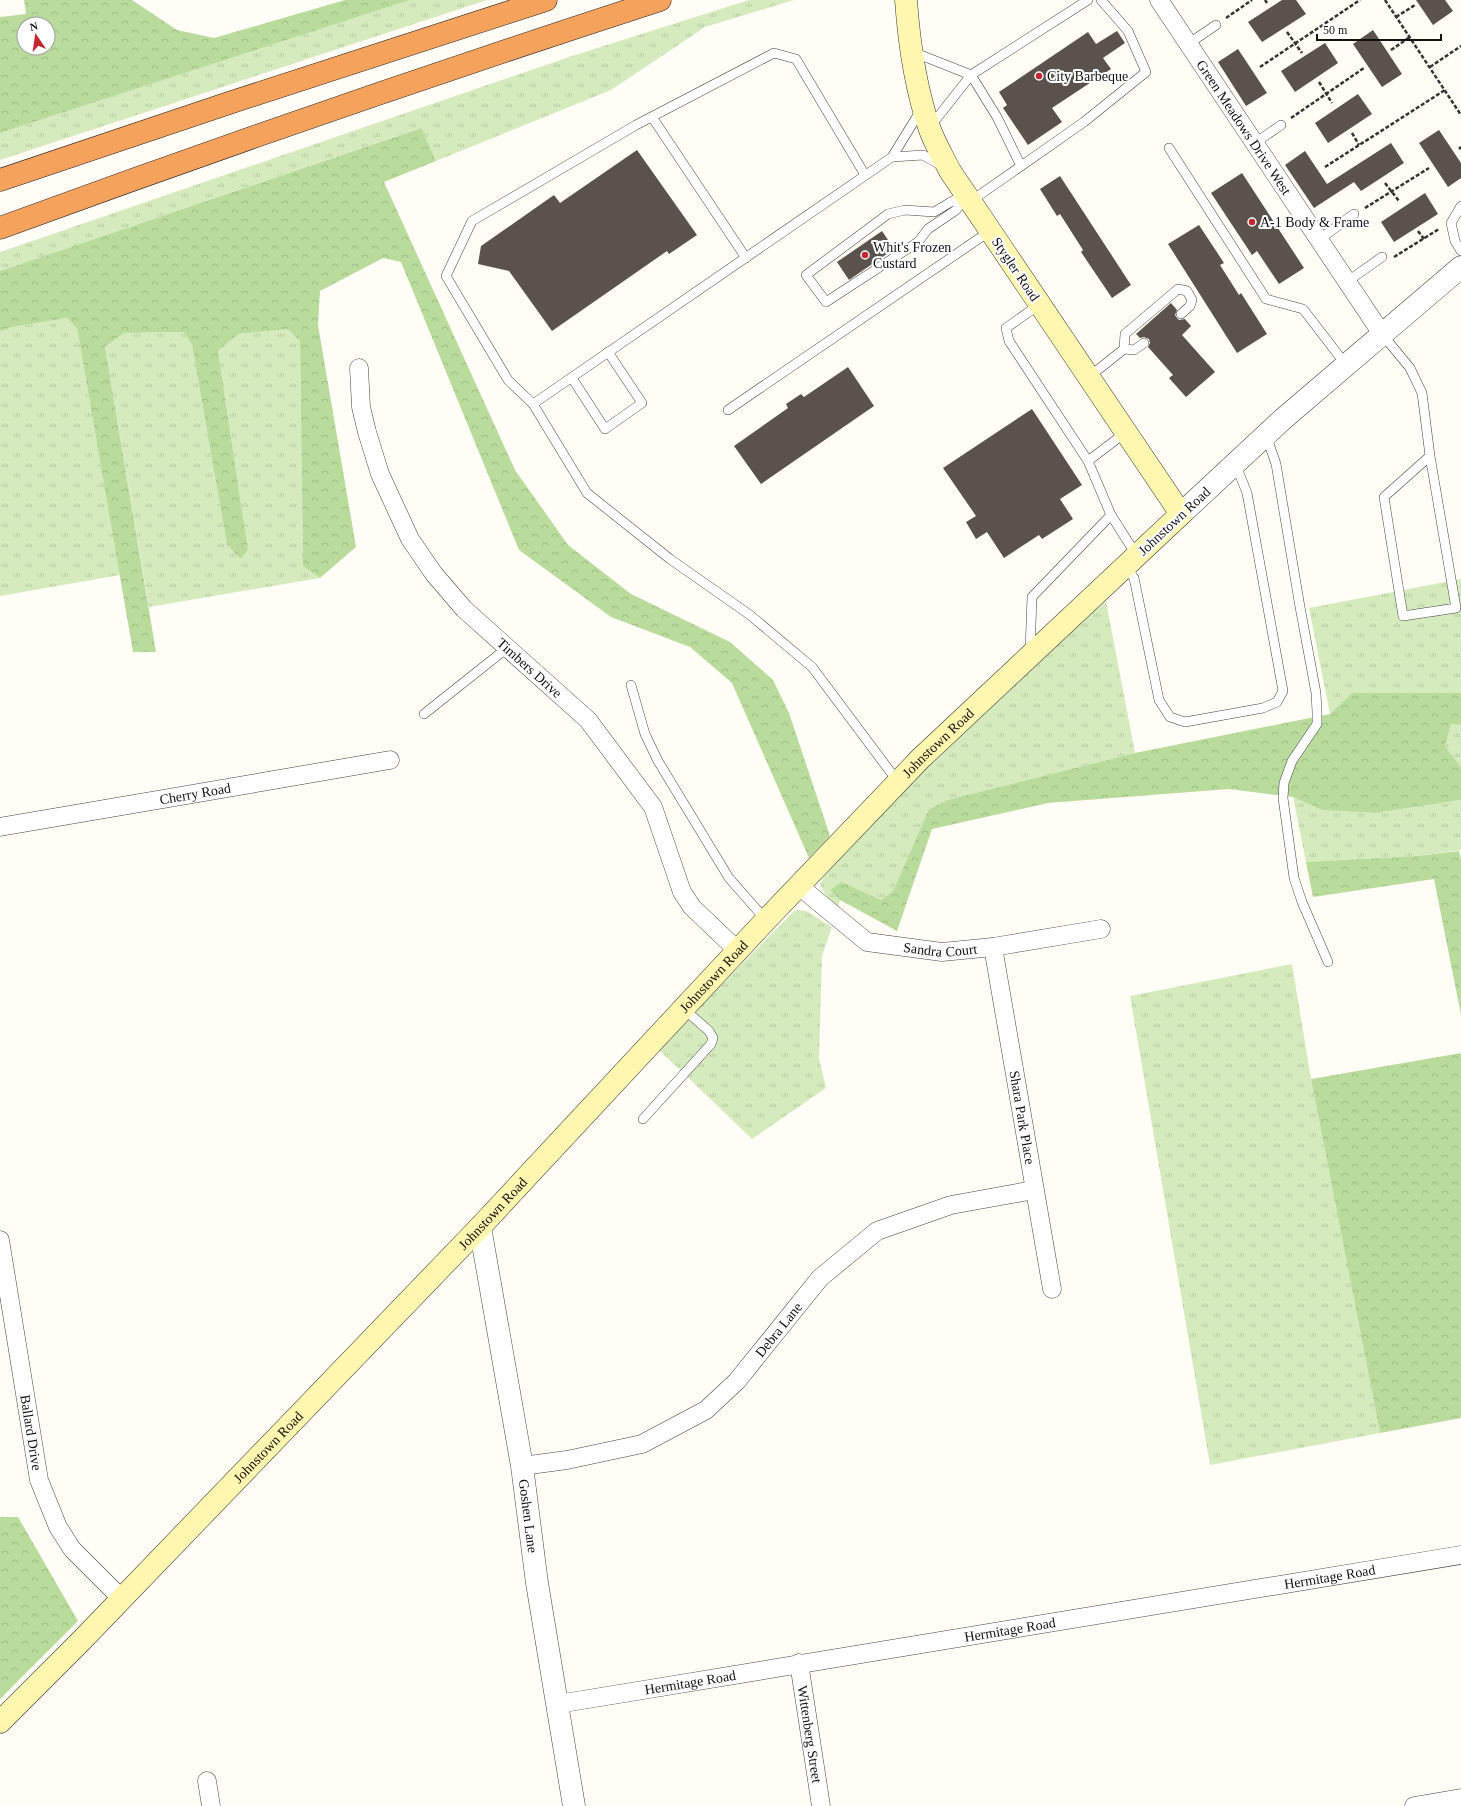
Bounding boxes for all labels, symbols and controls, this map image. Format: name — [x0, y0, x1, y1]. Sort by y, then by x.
north arrow — [16, 16, 56, 56]
scale bar — [1317, 16, 1441, 42]
text: N — [29, 20, 39, 33]
text: 50 m — [1323, 23, 1348, 37]
street label: Green Meadows Drive West — [1193, 57, 1294, 198]
place label: City Barbeque — [1047, 69, 1128, 84]
marker: City Barbeque — [1034, 71, 1044, 81]
place label: A-1 Body & Frame — [1260, 215, 1369, 230]
marker: A-1 Body & Frame — [1247, 217, 1257, 227]
street label: Stygler Road — [989, 235, 1042, 304]
place label: Whit's Frozen Custard — [873, 240, 951, 271]
marker: Whit's Frozen Custard — [860, 250, 870, 260]
street label: Johnstown Road — [1135, 484, 1213, 559]
street label: Timbers Drive — [494, 635, 565, 701]
street label: Johnstown Road — [899, 706, 977, 781]
street label: Cherry Road — [158, 780, 232, 807]
street label: Johnstown Road — [677, 938, 751, 1016]
street label: Sandra Court — [902, 940, 978, 960]
street label: Shara Park Place — [1006, 1070, 1037, 1166]
street label: Johnstown Road — [456, 1175, 530, 1253]
street label: Debra Lane — [752, 1300, 805, 1360]
street label: Ballard Drive — [17, 1394, 44, 1472]
street label: Johnstown Road — [231, 1409, 306, 1486]
street label: Goshen Lane — [516, 1478, 540, 1554]
street label: Hermitage Road — [1283, 1562, 1376, 1592]
street label: Hermitage Road — [963, 1615, 1057, 1645]
street label: Hermitage Road — [644, 1668, 737, 1698]
street label: Wittenberg Street — [795, 1684, 824, 1784]

